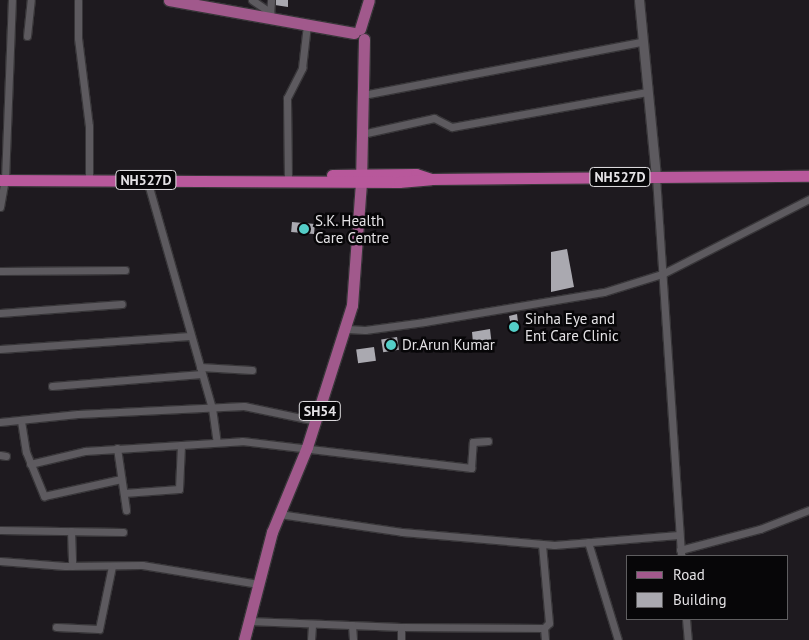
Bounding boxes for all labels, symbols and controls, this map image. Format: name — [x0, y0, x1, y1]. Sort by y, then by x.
road number: NH527D — [589, 166, 651, 188]
road number: NH527D — [115, 168, 177, 192]
place label: S.K. Health Care Centre — [315, 211, 389, 246]
marker: S.K. Health Care Centre — [297, 222, 311, 236]
place label: Sinha Eye and Ent Care Clinic — [525, 309, 619, 344]
marker: Sinha Eye and Ent Care Clinic — [507, 320, 521, 334]
place label: Dr.Arun Kumar — [402, 336, 495, 354]
marker: Dr.Arun Kumar — [384, 338, 398, 352]
road number: SH54 — [299, 400, 341, 422]
legend — [626, 555, 789, 620]
text: Road — [673, 565, 705, 584]
text: Building — [673, 590, 727, 609]

